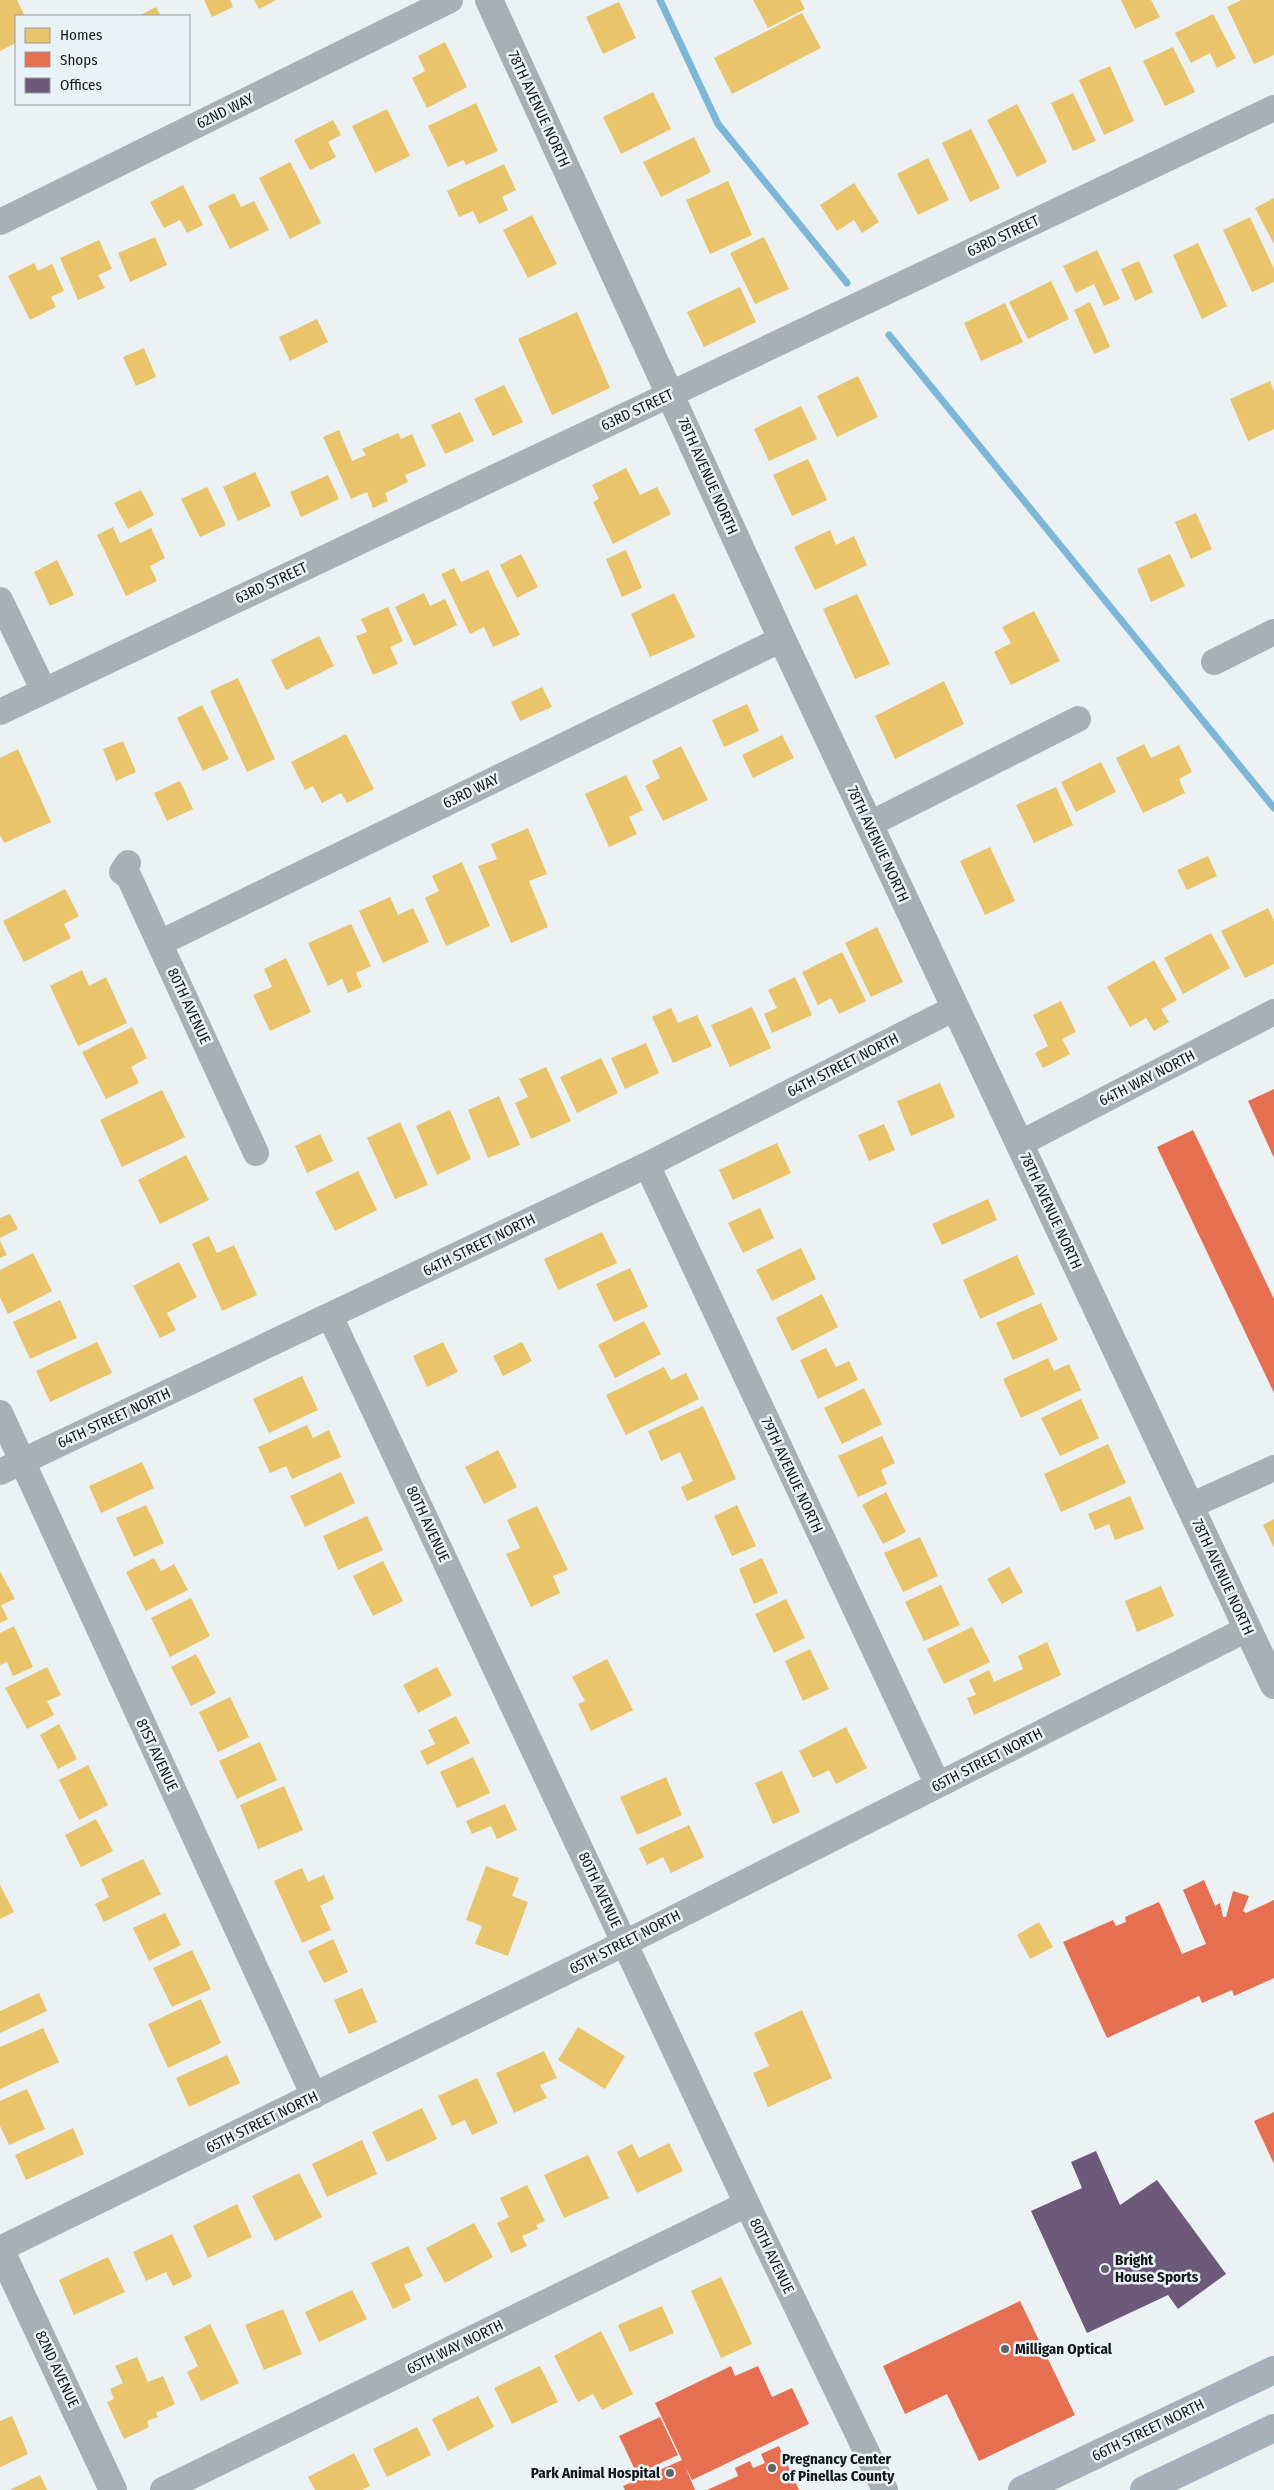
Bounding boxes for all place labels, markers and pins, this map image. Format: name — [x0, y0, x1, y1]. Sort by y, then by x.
place label: Bright House Sports — [1115, 2251, 1199, 2286]
marker: Bright House Sports — [1099, 2263, 1111, 2275]
place label: Milligan Optical — [1015, 2340, 1113, 2358]
marker: Milligan Optical — [999, 2343, 1011, 2355]
place label: Pregnancy Center of Pinellas County — [782, 2450, 895, 2485]
marker: Pregnancy Center of Pinellas County — [766, 2462, 778, 2474]
place label: Park Animal Hospital — [531, 2464, 661, 2482]
marker: Park Animal Hospital — [664, 2467, 676, 2479]

